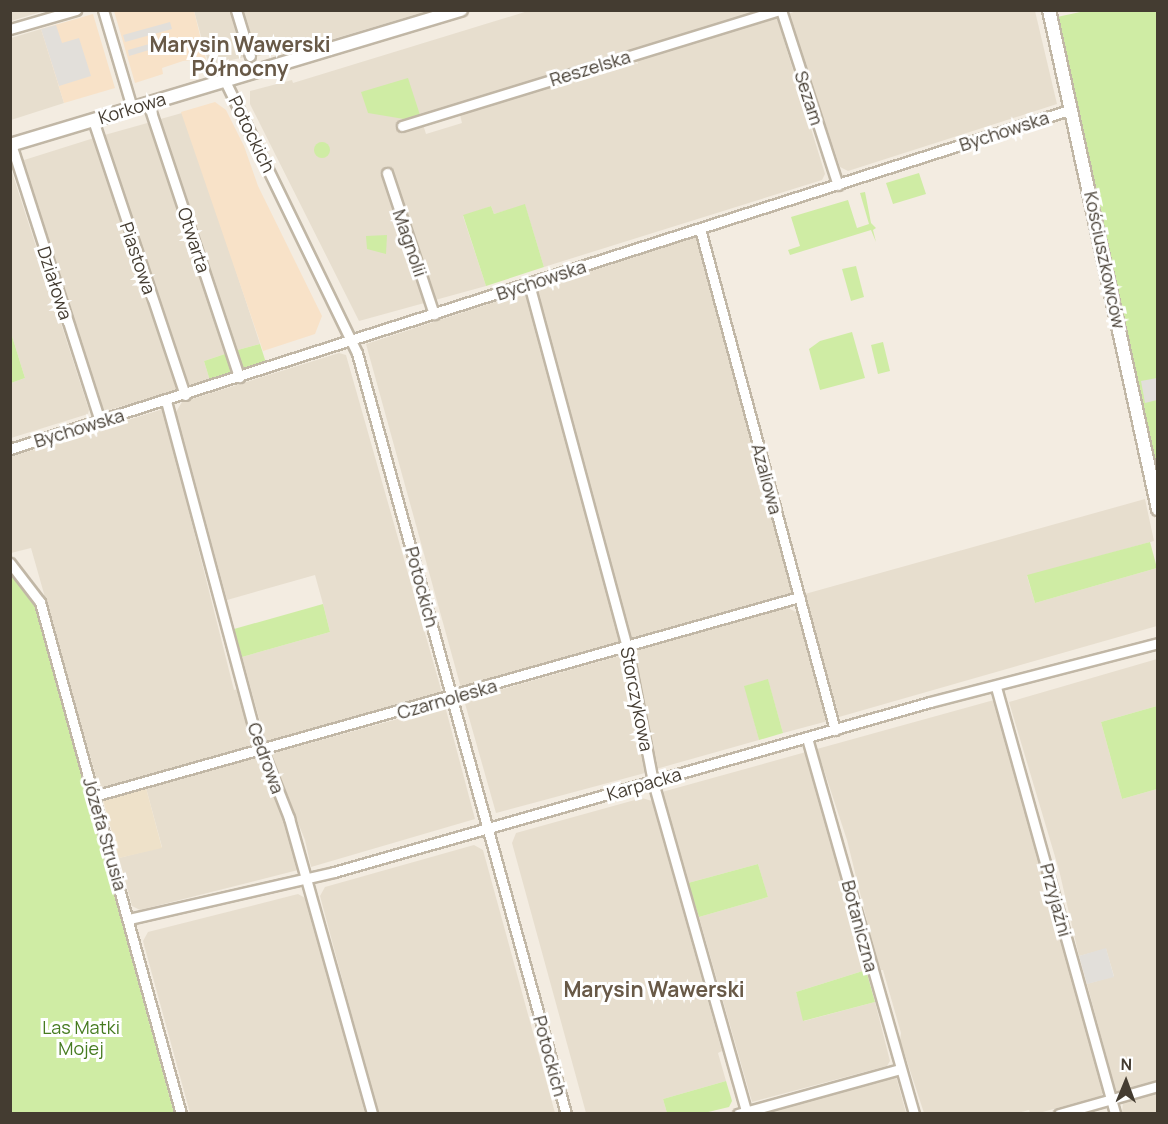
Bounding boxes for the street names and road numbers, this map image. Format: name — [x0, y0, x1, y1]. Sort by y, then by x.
street label: Reszelska — [547, 46, 633, 90]
street label: Sezam — [790, 68, 828, 128]
street label: Korkowa — [96, 88, 168, 128]
street label: Potockich — [224, 92, 280, 176]
street label: Bychowska — [956, 106, 1052, 156]
street label: Kościuszkowców — [1080, 189, 1130, 331]
street label: Otwarta — [173, 205, 215, 275]
street label: Magnolii — [388, 207, 432, 279]
street label: Piastowa — [116, 219, 160, 297]
street label: Działowa — [33, 244, 77, 322]
street label: Bychowska — [493, 255, 589, 305]
street label: Bychowska — [31, 404, 127, 452]
street label: Azaliowa — [747, 441, 787, 517]
street label: Potockich — [401, 544, 443, 630]
street label: Storczykowa — [616, 645, 658, 753]
street label: Czarnoleska — [395, 674, 499, 724]
street label: Cedrowa — [243, 720, 289, 796]
street label: Karpacka — [604, 763, 684, 805]
street label: Józefa Strusia — [79, 775, 131, 893]
street label: Przyjaźni — [1036, 861, 1076, 939]
street label: Botaniczna — [837, 878, 883, 974]
street label: Potockich — [529, 1013, 571, 1099]

